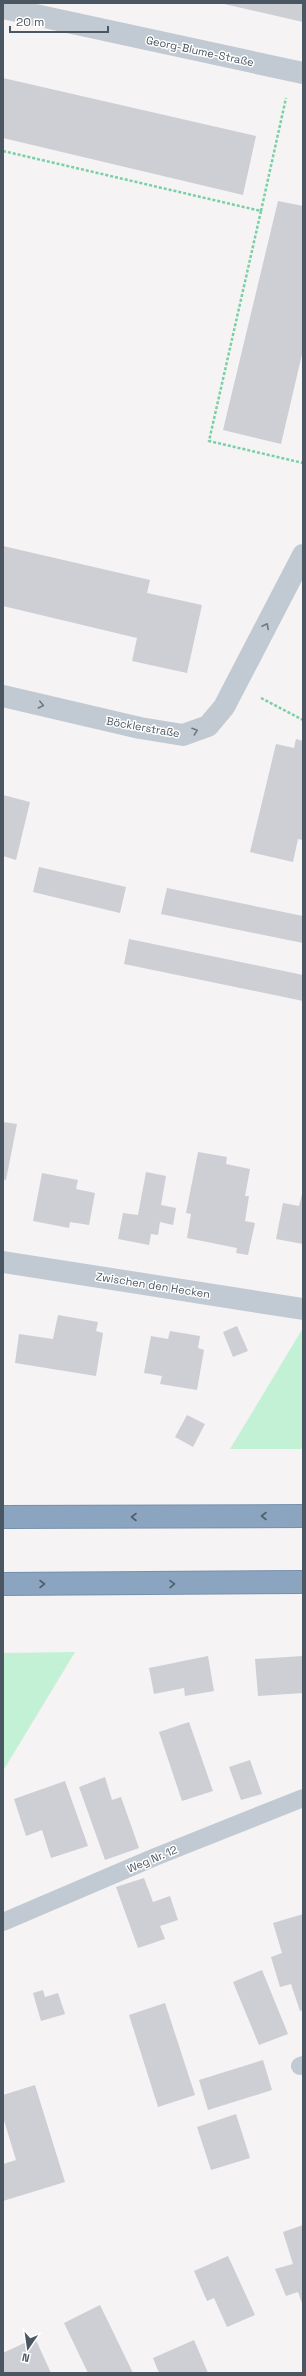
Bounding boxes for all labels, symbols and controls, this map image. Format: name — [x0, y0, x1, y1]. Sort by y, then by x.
scale bar — [10, 8, 108, 34]
text: 20 m — [16, 14, 44, 30]
street label: Georg-Blume-Straße — [145, 33, 255, 69]
one-way arrow — [261, 623, 269, 630]
one-way arrow — [37, 700, 44, 709]
street label: Böcklerstraße — [105, 714, 181, 740]
one-way arrow — [191, 727, 198, 735]
street label: Zwischen den Hecken — [95, 1269, 211, 1301]
one-way arrow — [261, 1512, 267, 1520]
one-way arrow — [131, 1513, 137, 1521]
one-way arrow — [39, 1580, 45, 1588]
one-way arrow — [169, 1580, 175, 1588]
street label: Weg Nr. 12 — [125, 1842, 180, 1876]
north arrow — [8, 2328, 48, 2368]
text: N — [21, 2350, 31, 2365]

